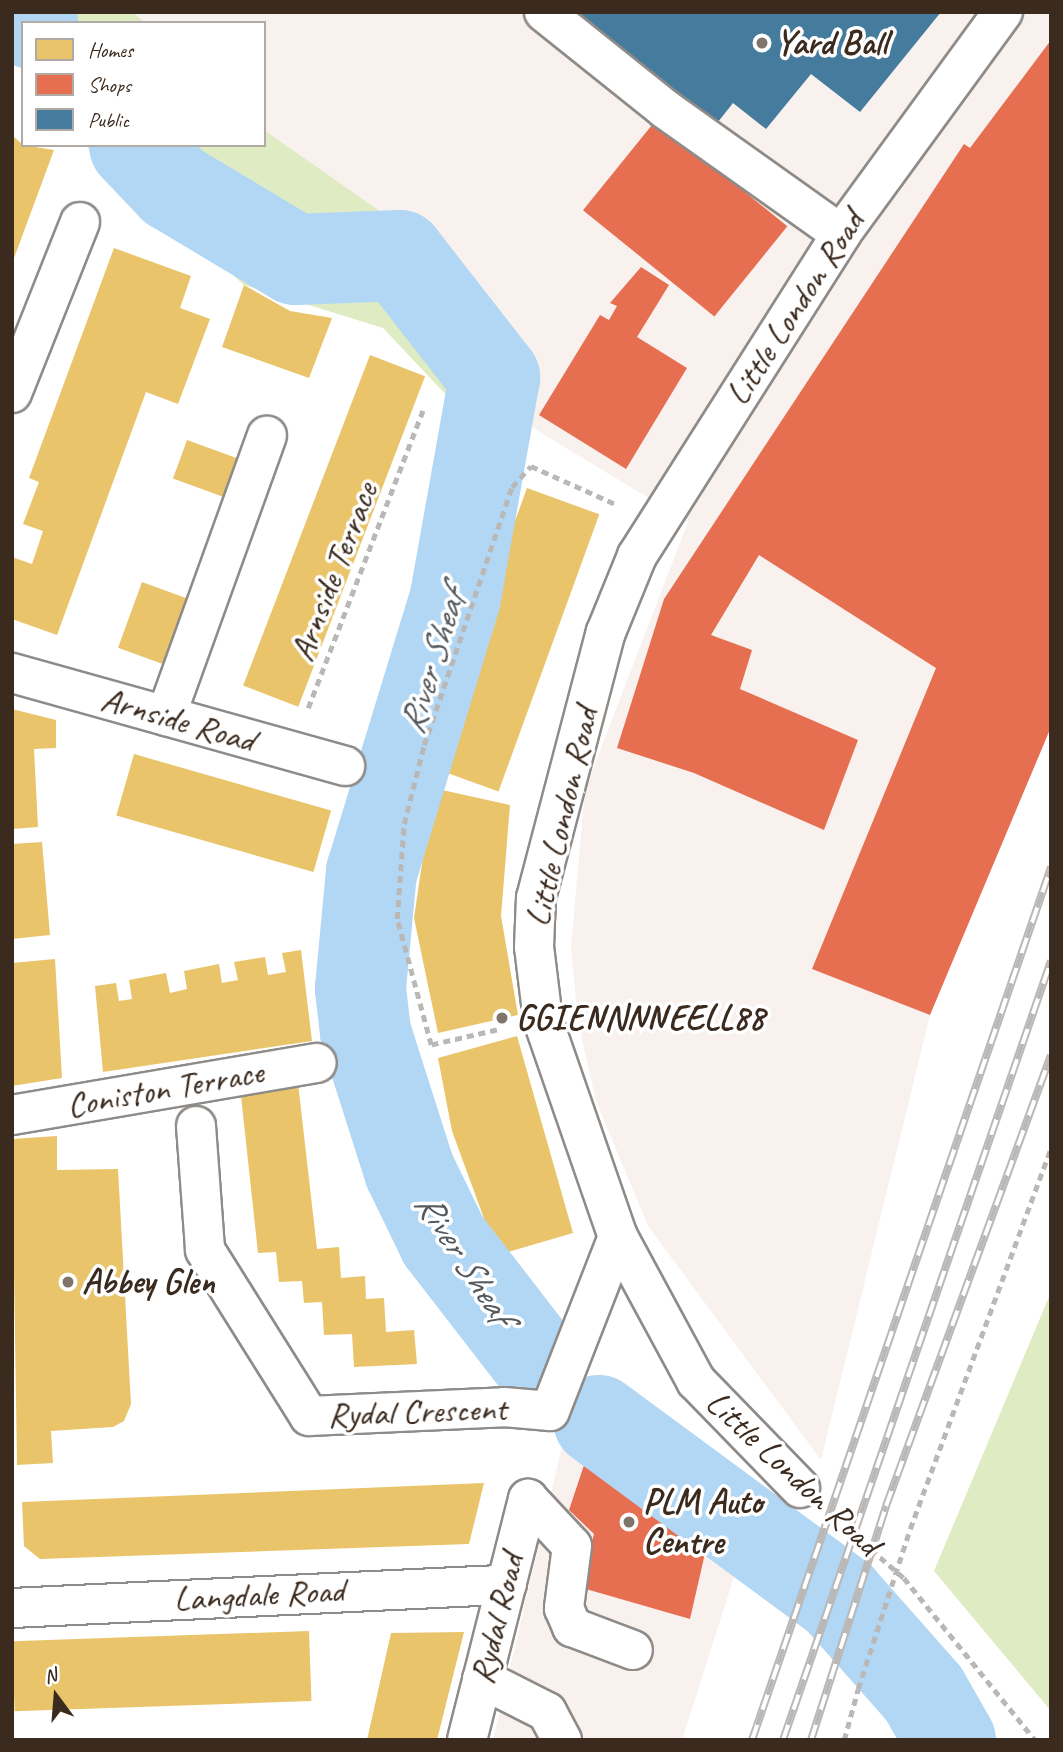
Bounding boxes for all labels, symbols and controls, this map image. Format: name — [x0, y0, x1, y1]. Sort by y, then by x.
legend — [21, 21, 266, 147]
place label: Yard Ball — [776, 22, 888, 64]
marker: Yard Ball — [754, 35, 770, 51]
text: Homes — [88, 37, 133, 63]
text: Shops — [88, 72, 131, 98]
text: Public — [88, 107, 129, 133]
street label: Little London Road — [717, 203, 873, 413]
street label: Arnside Terrace — [281, 478, 387, 666]
water label: River Sheaf — [389, 585, 475, 739]
street label: Arnside Road — [97, 678, 259, 762]
street label: Little London Road — [516, 704, 608, 930]
place label: GGIENNNNEELL88 — [516, 997, 764, 1039]
marker: GGIENNNNEELL88 — [494, 1010, 510, 1026]
street label: Coniston Terrace — [63, 1051, 267, 1127]
water label: River Sheaf — [405, 1184, 523, 1332]
place label: Abbey Glen — [82, 1261, 215, 1303]
marker: Abbey Glen — [60, 1274, 76, 1290]
street label: Little London Road — [697, 1382, 889, 1564]
street label: Rydal Crescent — [327, 1388, 507, 1436]
place label: PLM Auto Centre — [643, 1481, 762, 1563]
marker: PLM Auto Centre — [621, 1514, 637, 1530]
street label: Rydal Road — [461, 1549, 533, 1689]
street label: Langdale Road — [173, 1570, 345, 1620]
north arrow — [21, 1661, 91, 1731]
text: N — [41, 1663, 59, 1689]

